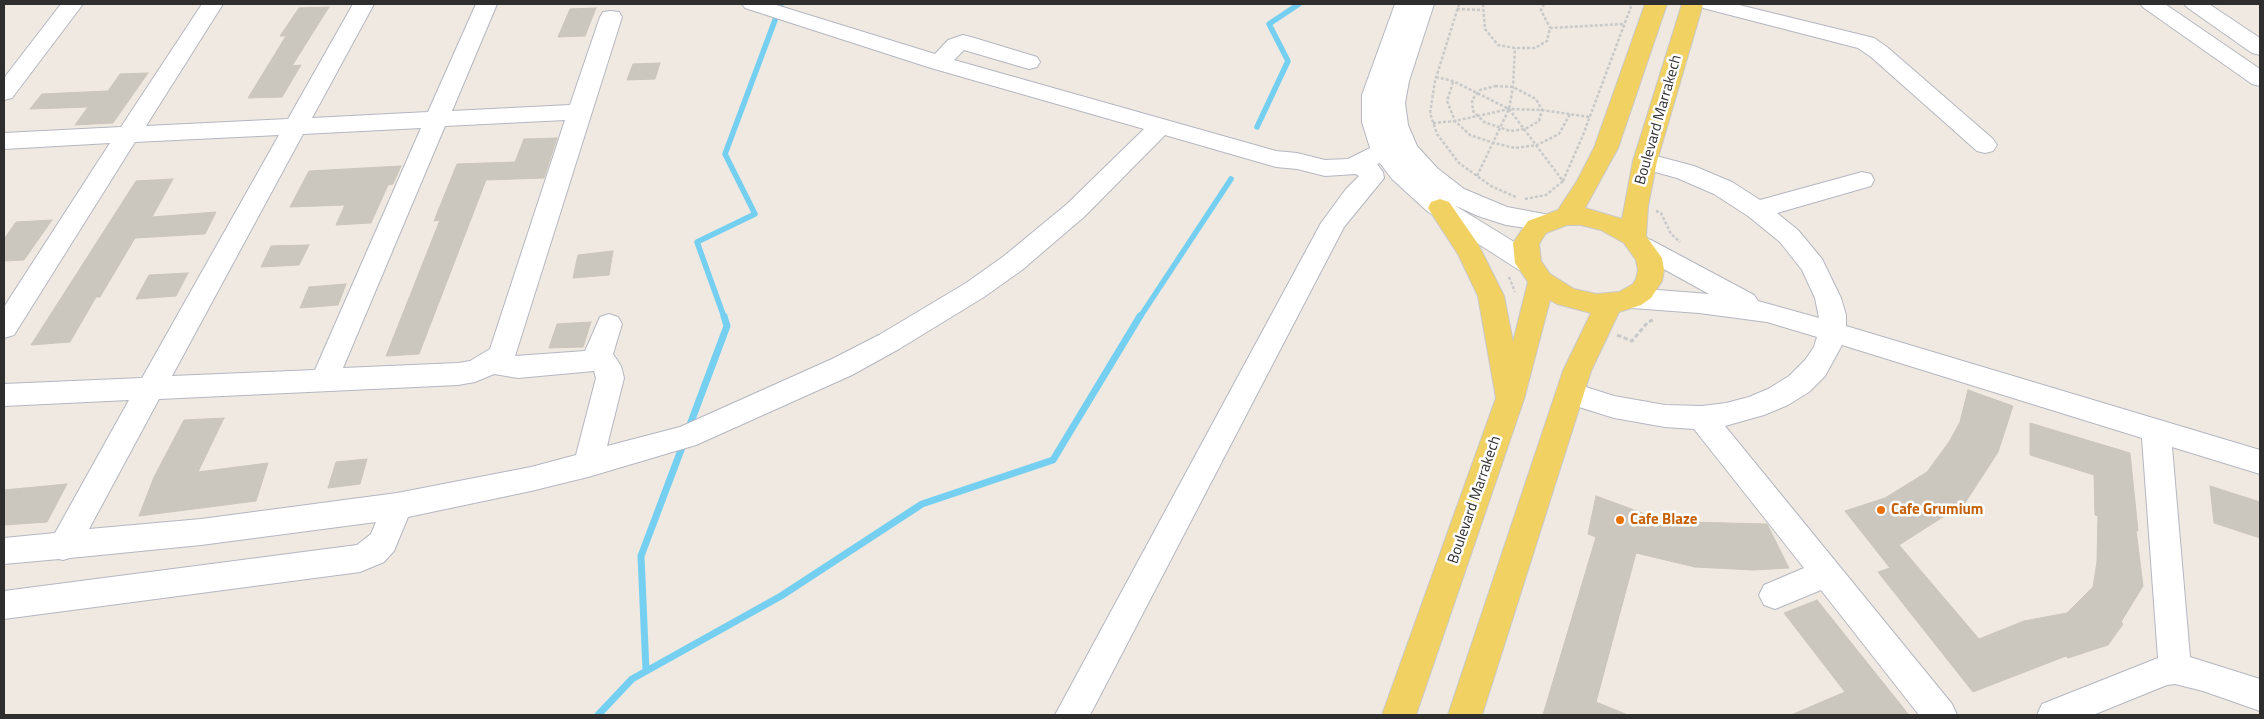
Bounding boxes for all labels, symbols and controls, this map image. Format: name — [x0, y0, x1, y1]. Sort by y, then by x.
street label: Boulevard Marrakech — [1632, 53, 1686, 187]
street label: Boulevard Marrakech — [1445, 434, 1505, 566]
place label: Cafe Grumium — [1891, 501, 1983, 519]
marker: Cafe Grumium — [1875, 504, 1887, 516]
place label: Cafe Blaze — [1630, 511, 1697, 529]
marker: Cafe Blaze — [1614, 514, 1626, 526]

